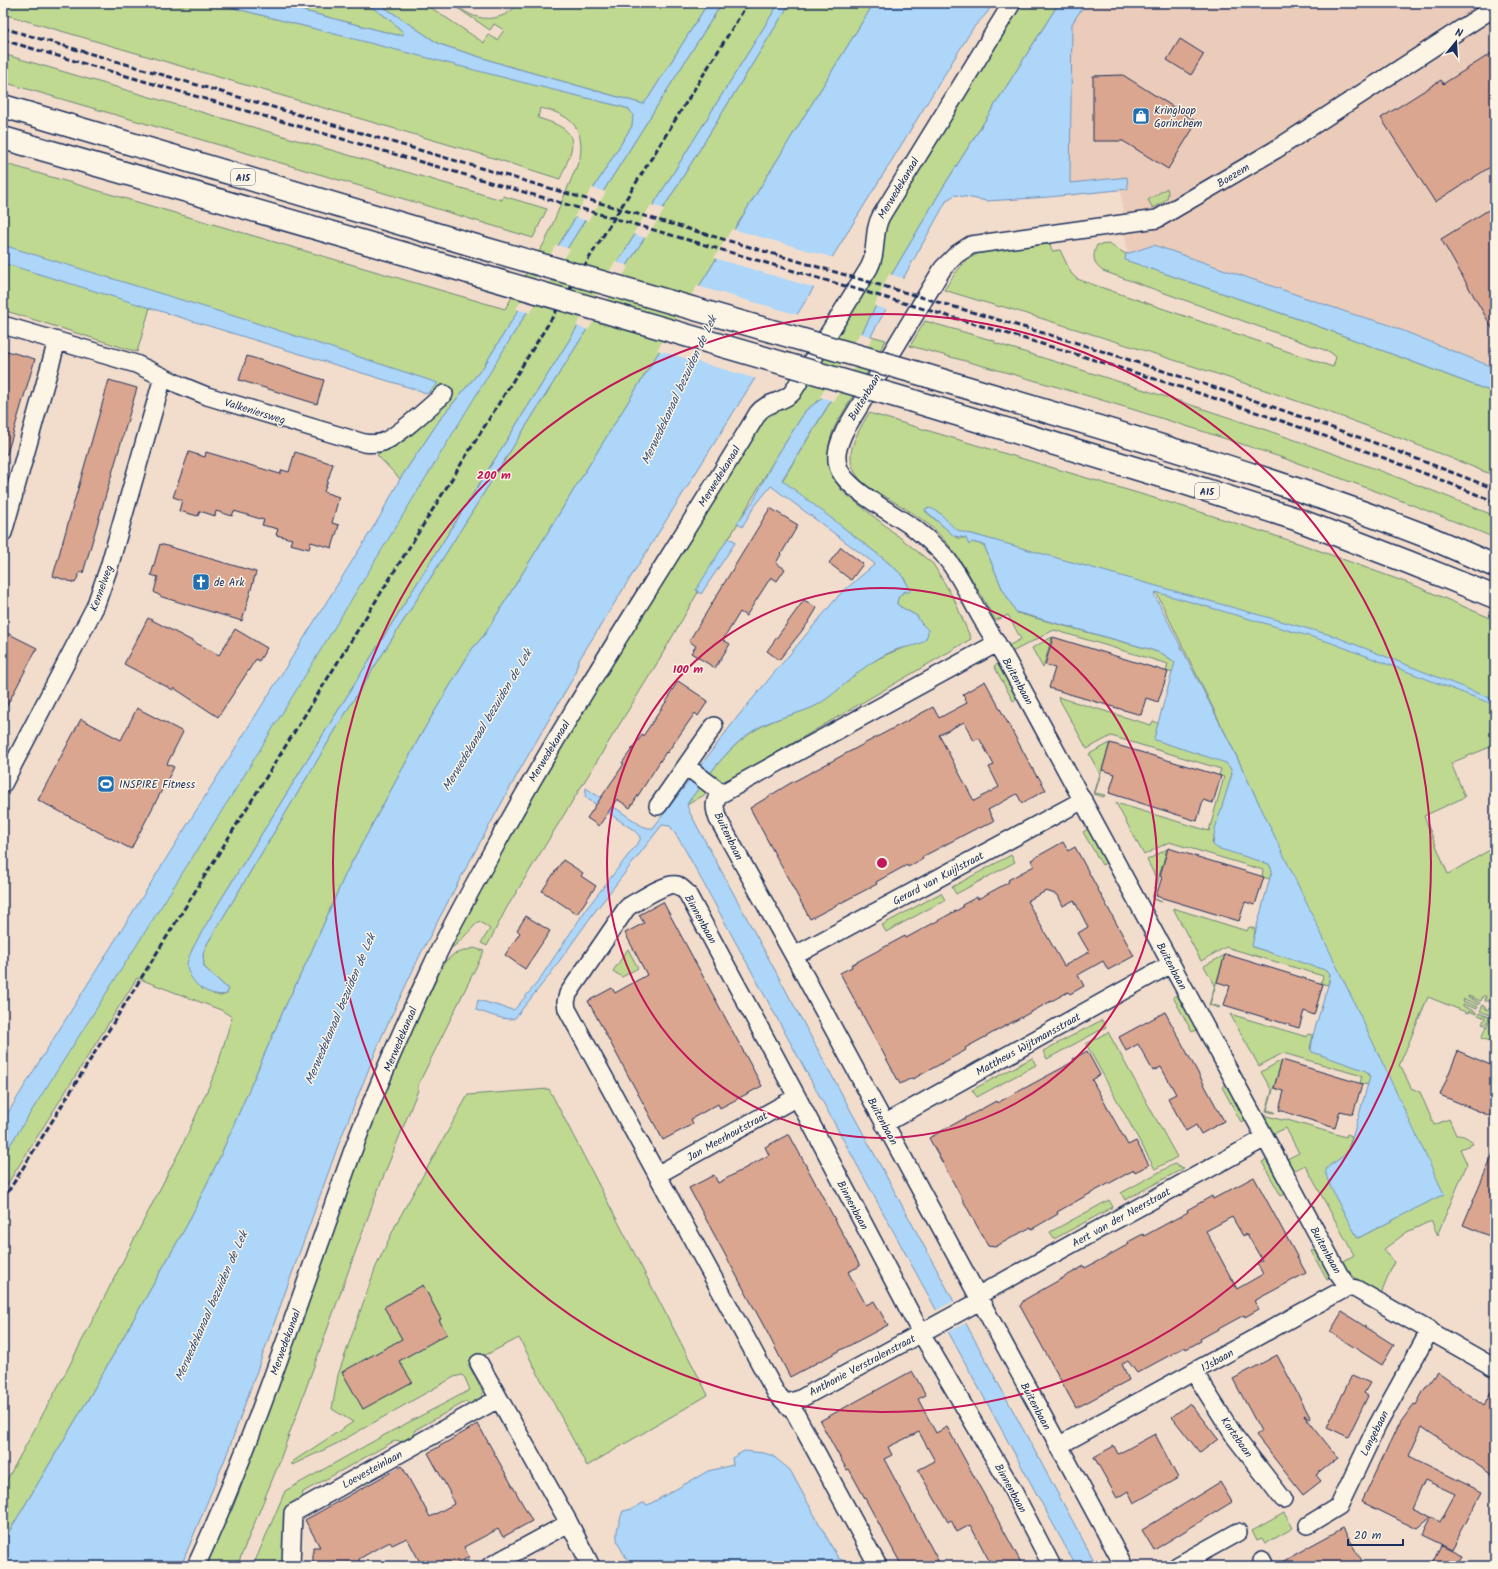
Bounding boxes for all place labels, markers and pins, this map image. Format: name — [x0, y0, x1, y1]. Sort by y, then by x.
place label: Kringloop Gorinchem — [1154, 102, 1203, 133]
shop icon: Kringloop Gorinchem — [1131, 106, 1151, 126]
church icon: de Ark — [191, 572, 211, 592]
place label: de Ark — [214, 574, 245, 592]
sports icon: INSPIRE Fitness — [96, 774, 116, 794]
place label: INSPIRE Fitness — [119, 776, 195, 794]
centre of rings — [875, 856, 889, 870]

